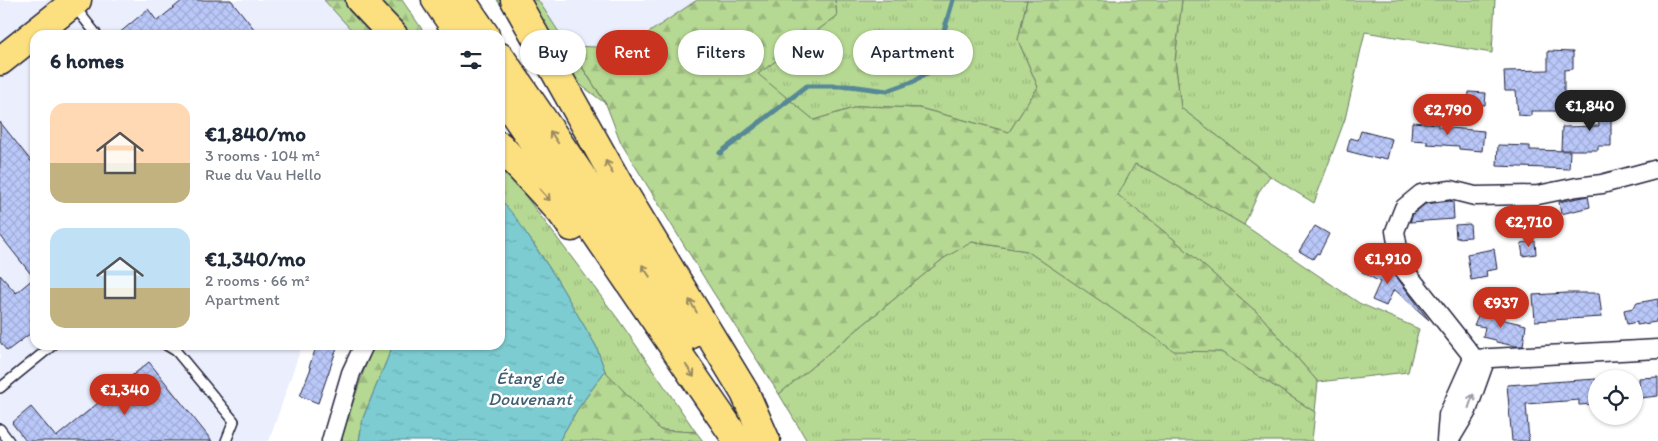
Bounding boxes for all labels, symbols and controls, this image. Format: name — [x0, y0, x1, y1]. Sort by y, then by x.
chip: Buy — [520, 30, 586, 75]
chip: Rent — [596, 30, 668, 75]
chip: Filters — [678, 30, 764, 75]
chip: New — [774, 30, 843, 75]
chip: Apartment — [853, 30, 973, 75]
icon: filters — [457, 46, 485, 74]
text: 6 homes — [50, 48, 124, 73]
pin: €1,840 — [1549, 90, 1631, 132]
pin: €2,790 — [1407, 94, 1489, 136]
text: €1,840 — [1566, 96, 1614, 115]
text: €2,790 — [1424, 100, 1472, 119]
text: €1,840/mo — [205, 121, 306, 146]
icon: home — [90, 123, 150, 183]
one-way arrow — [549, 130, 559, 144]
text: 3 rooms · 104 m² — [205, 146, 320, 165]
one-way arrow — [604, 160, 613, 175]
text: Rue du Vau Hello — [205, 165, 322, 184]
one-way arrow — [539, 188, 551, 201]
pin: €2,710 — [1488, 206, 1570, 248]
text: €2,710 — [1506, 212, 1552, 231]
pin: €1,910 — [1347, 242, 1429, 285]
text: €1,340/mo — [205, 246, 306, 271]
icon: home — [90, 248, 150, 308]
text: €1,910 — [1365, 249, 1411, 268]
one-way arrow — [641, 264, 651, 278]
text: 2 rooms · 66 m² — [205, 271, 310, 290]
pin: €937 — [1471, 286, 1531, 329]
text: Apartment — [205, 290, 280, 309]
text: €937 — [1484, 293, 1518, 312]
one-way arrow — [687, 300, 697, 314]
one-way arrow — [685, 364, 695, 378]
water label: Étang de Douvenant — [488, 367, 574, 410]
map controls — [1588, 370, 1643, 425]
button: locate — [1588, 370, 1643, 425]
pin: €1,340 — [84, 374, 166, 416]
text: €1,340 — [101, 380, 149, 399]
one-way arrow — [1466, 393, 1476, 409]

